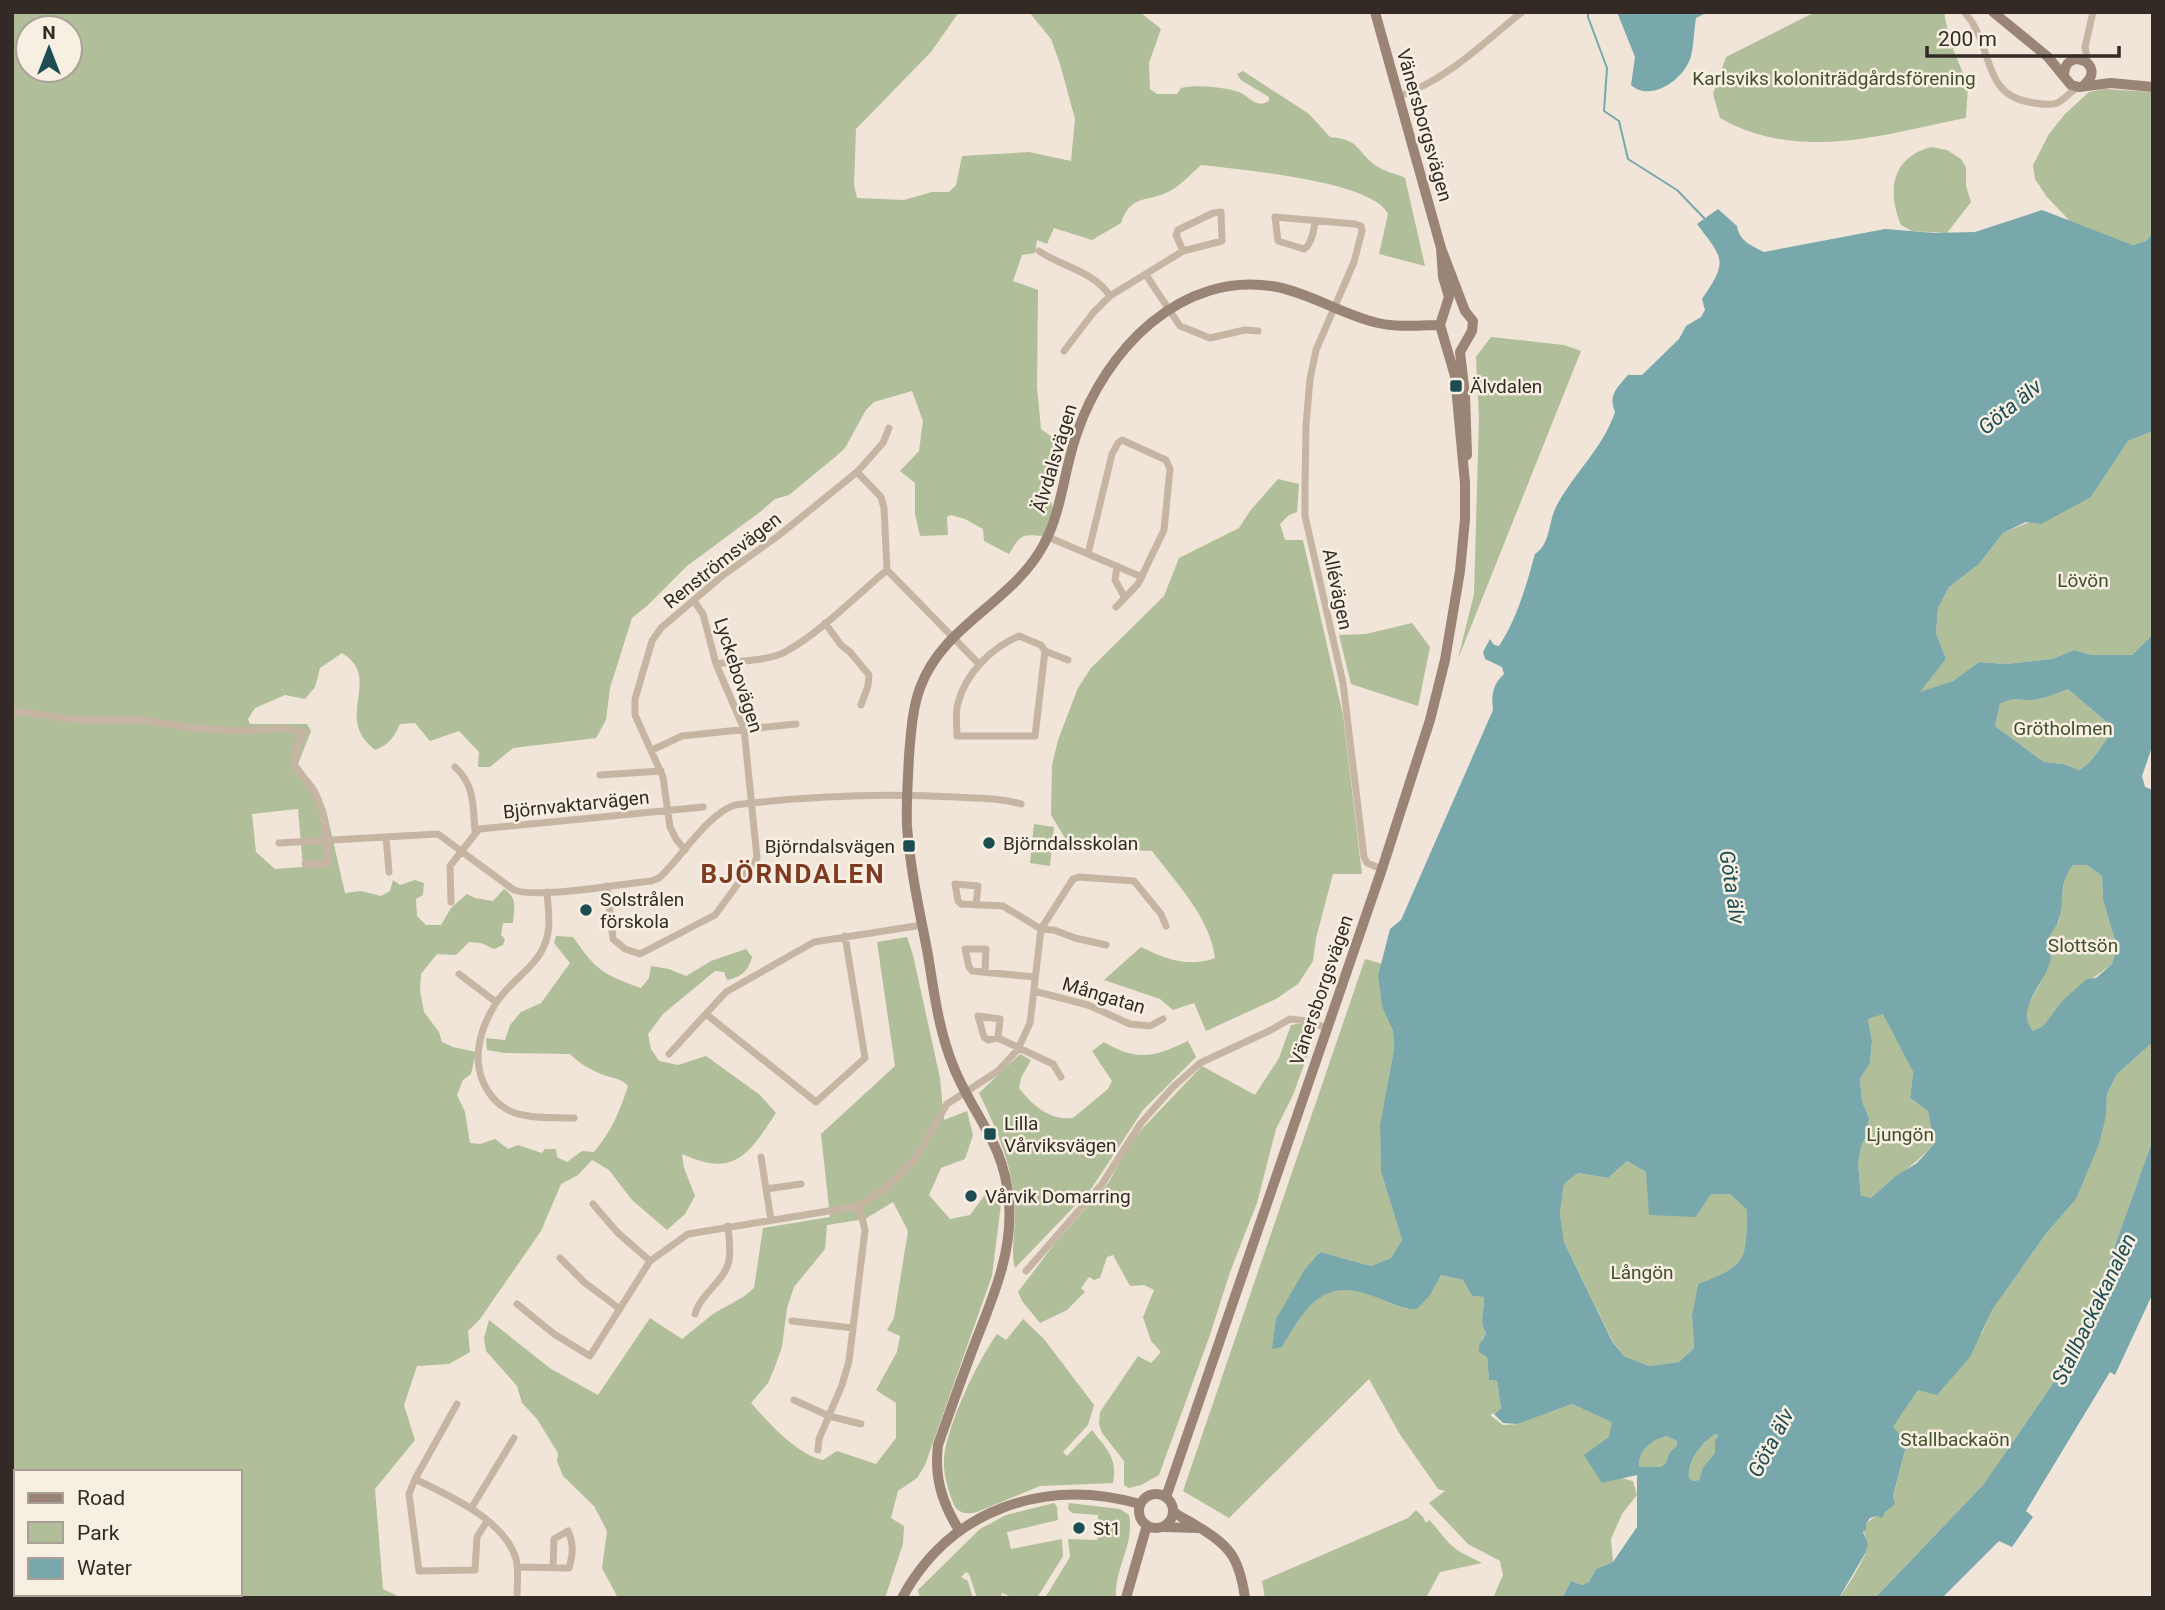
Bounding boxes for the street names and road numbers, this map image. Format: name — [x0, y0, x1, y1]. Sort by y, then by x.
street label: Vänersborgsvägen — [1392, 46, 1457, 204]
street label: Älvdalsvägen — [1027, 401, 1082, 515]
street label: Renströmsvägen — [659, 507, 786, 613]
street label: Allévägen — [1318, 546, 1357, 632]
street label: Lyckebovägen — [709, 615, 768, 735]
street label: Björnvaktarvägen — [502, 785, 650, 824]
street label: Vänersborgsvägen — [1285, 912, 1358, 1068]
street label: Mångatan — [1060, 972, 1148, 1019]

